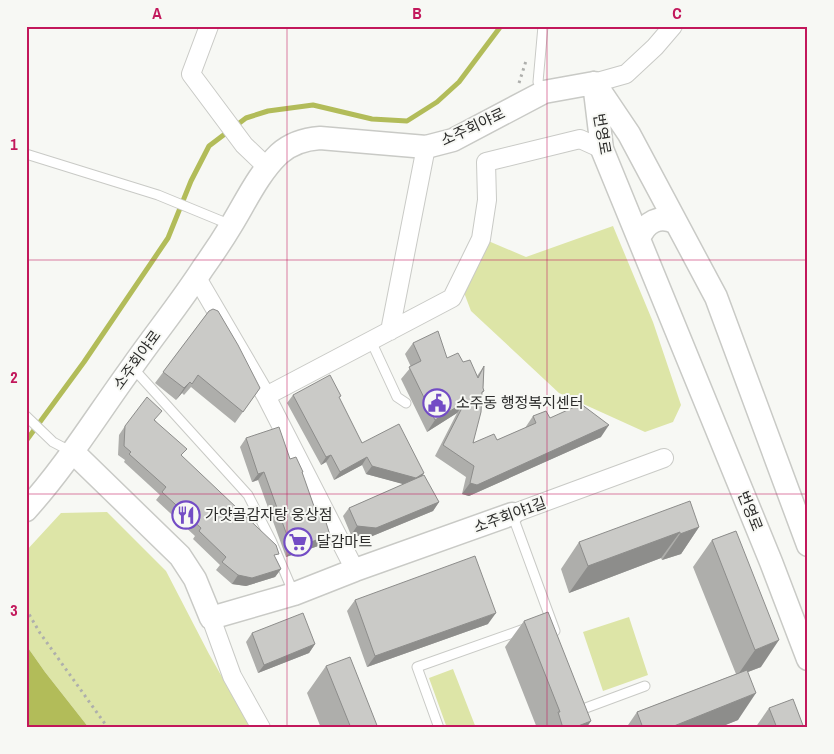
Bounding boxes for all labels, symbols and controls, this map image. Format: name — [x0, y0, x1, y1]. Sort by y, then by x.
text: A — [152, 2, 162, 24]
text: B — [412, 2, 422, 24]
text: C — [672, 2, 682, 24]
street label: 소주회야로 — [437, 102, 509, 151]
street label: 번영로 — [589, 112, 616, 156]
text: 1 — [10, 133, 18, 155]
street label: 소주회야로 — [108, 326, 165, 394]
text: 2 — [10, 366, 18, 388]
public building icon: 소주동 행정복지센터 — [422, 388, 452, 418]
place label: 소주동 행정복지센터 — [456, 392, 584, 413]
street label: 번영로 — [733, 488, 768, 534]
street label: 소주회야1길 — [471, 492, 549, 537]
restaurant icon: 가얏골감자탕 웅상점 — [171, 500, 201, 530]
place label: 가얏골감자탕 웅상점 — [205, 504, 333, 525]
supermarket icon: 달감마트 — [283, 527, 313, 557]
place label: 달감마트 — [317, 531, 372, 552]
text: 3 — [10, 599, 18, 621]

